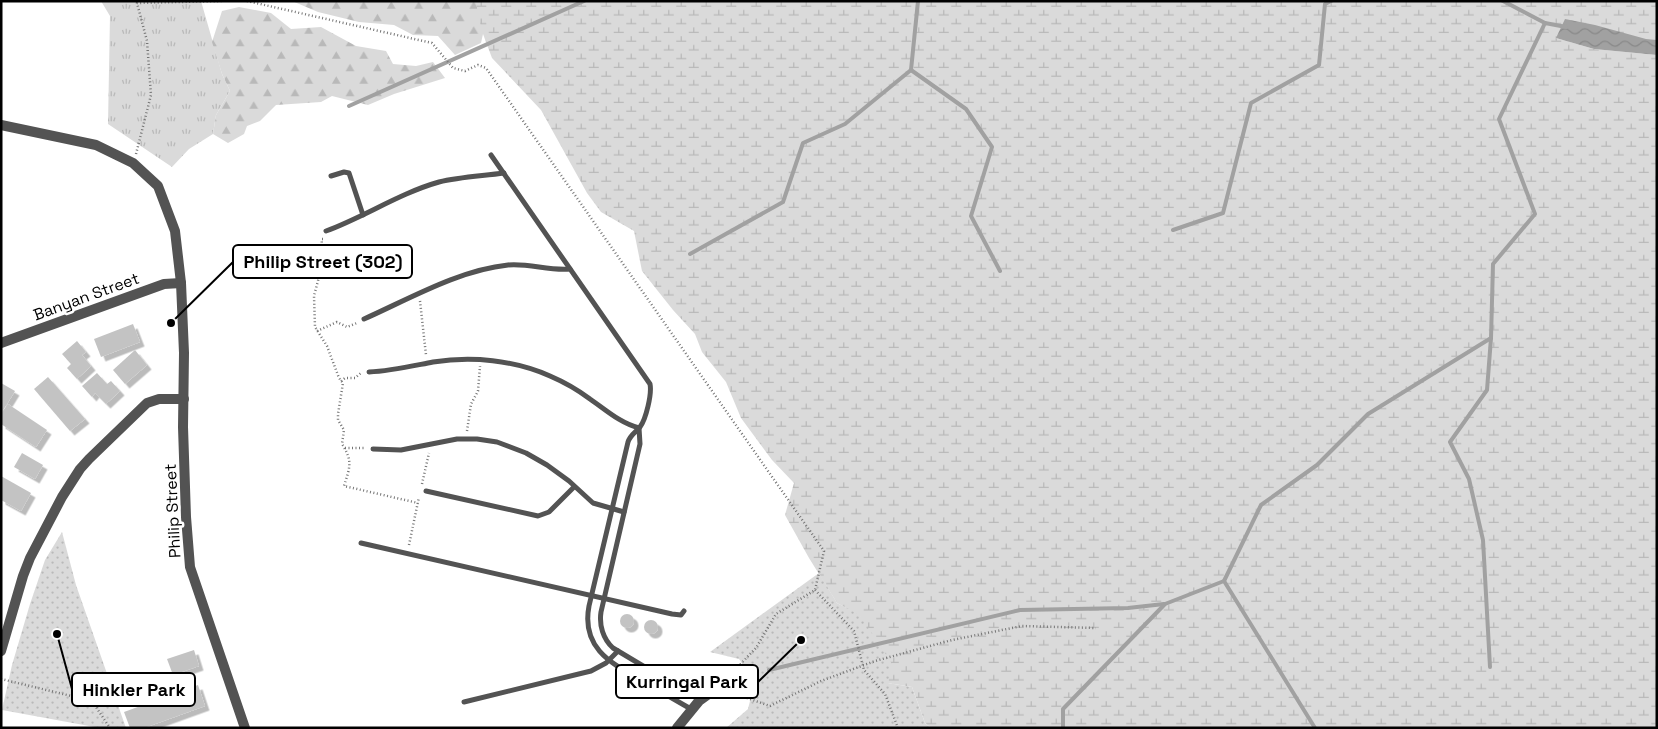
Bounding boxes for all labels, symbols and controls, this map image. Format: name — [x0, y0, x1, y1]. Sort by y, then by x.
callout: Philip Street (302) — [233, 245, 412, 278]
text: Philip Street (302) — [243, 250, 403, 273]
street label: Banyan Street — [30, 268, 142, 325]
street label: Philip Street — [160, 463, 185, 559]
callout: Kurringal Park — [616, 665, 758, 698]
text: Kurringal Park — [626, 670, 748, 693]
callout: Hinkler Park — [72, 673, 195, 706]
text: Hinkler Park — [82, 678, 186, 701]

